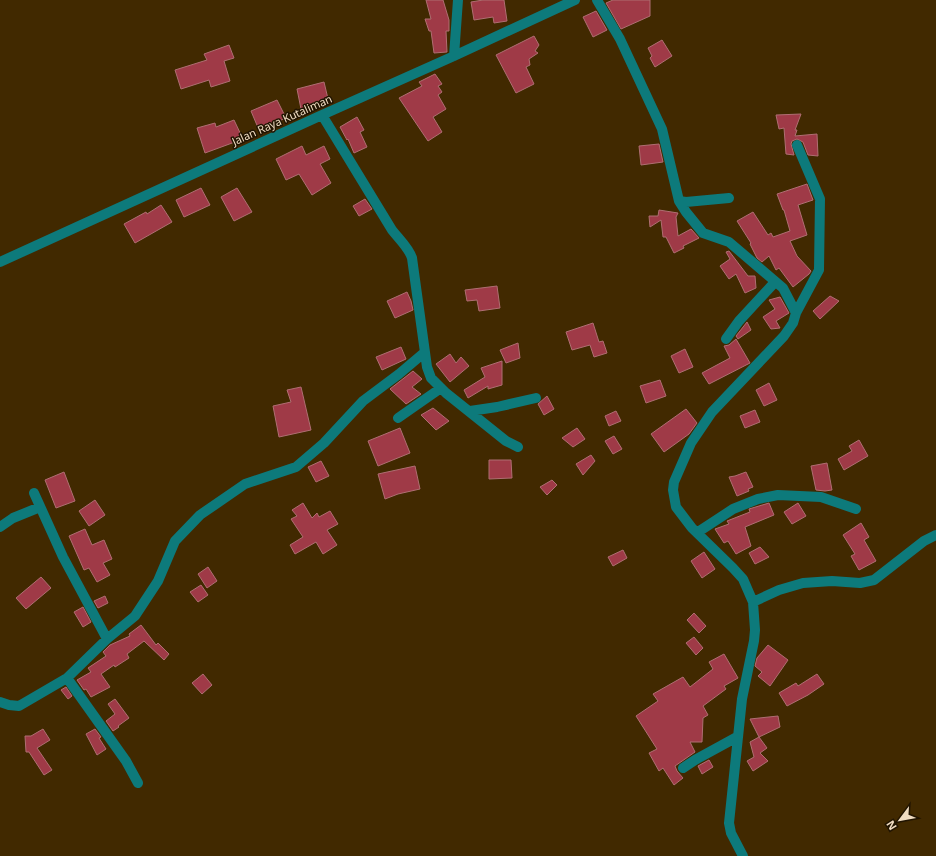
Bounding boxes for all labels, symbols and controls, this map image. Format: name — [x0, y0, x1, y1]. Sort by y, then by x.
street label: Jalan Raya Kutaliman — [228, 91, 334, 149]
north arrow — [880, 800, 920, 840]
text: N — [882, 818, 900, 833]

